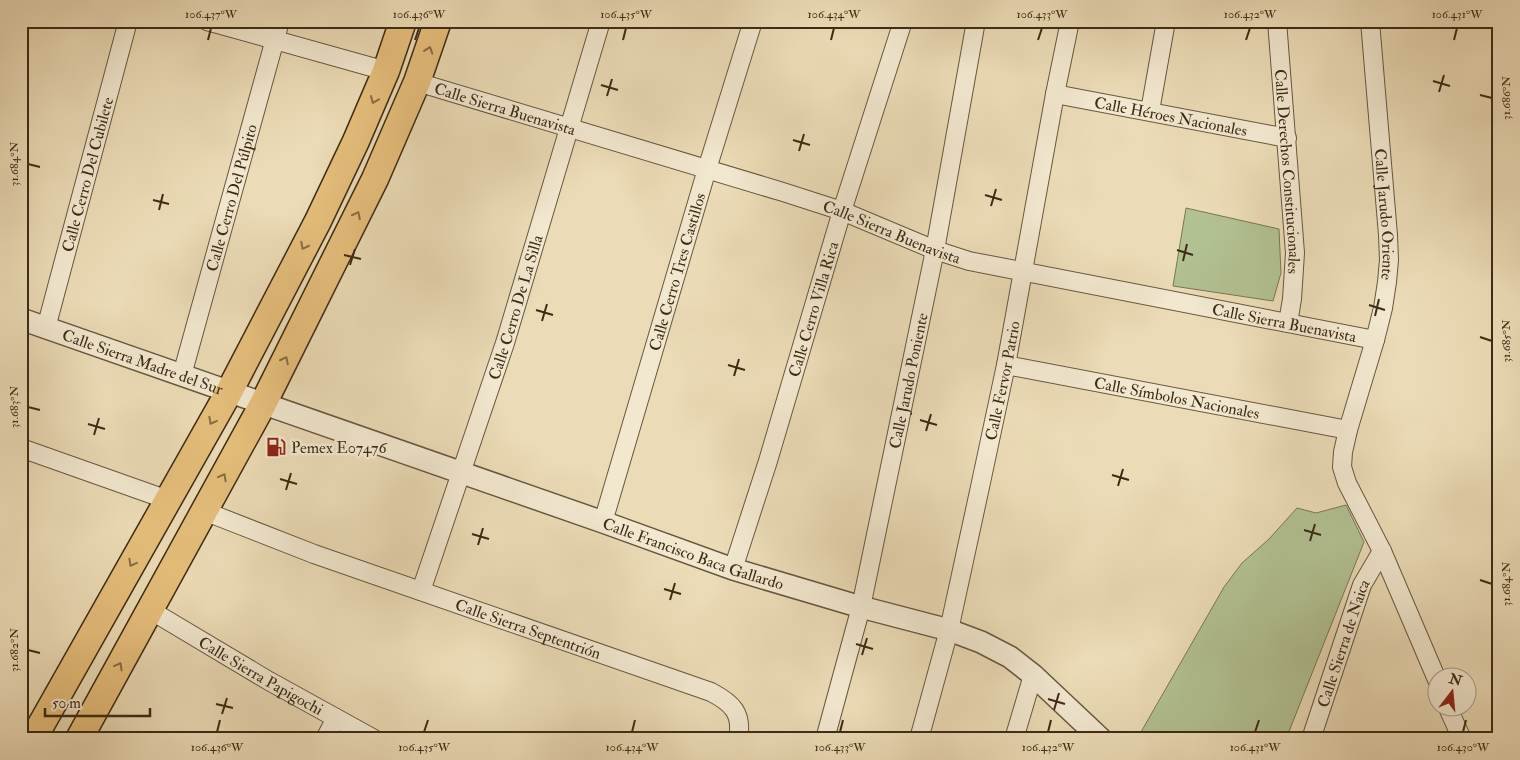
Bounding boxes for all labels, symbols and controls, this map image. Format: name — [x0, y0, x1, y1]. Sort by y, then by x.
text: 106.437°W — [185, 7, 238, 22]
text: 106.436°W — [393, 7, 446, 22]
text: 106.435°W — [600, 7, 653, 22]
text: 106.434°W — [808, 7, 861, 22]
text: 106.433°W — [1016, 7, 1068, 22]
text: 106.432°W — [1224, 7, 1277, 22]
text: 106.431°W — [1432, 7, 1483, 22]
one-way arrow — [423, 46, 433, 54]
street label: Calle Derechos Constitucionales — [1270, 68, 1304, 275]
text: 31.686°N — [1499, 76, 1514, 120]
street label: Calle Sierra Buenavista — [432, 79, 578, 140]
street label: Calle Héroes Nacionales — [1093, 93, 1249, 141]
street label: Calle Cerro Del Cubilete — [58, 95, 118, 254]
one-way arrow — [369, 95, 380, 104]
street label: Calle Cerro Del Púlpito — [202, 122, 262, 274]
text: 31.684°N — [7, 142, 22, 186]
street label: Calle Jarudo Oriente — [1370, 148, 1398, 281]
street label: Calle Cerro Tres Castillos — [645, 190, 710, 353]
street label: Calle Sierra Buenavista — [820, 196, 963, 269]
one-way arrow — [351, 211, 361, 220]
street label: Calle Cerro De La Silla — [484, 232, 548, 383]
street label: Calle Cerro Villa Rica — [784, 239, 844, 379]
one-way arrow — [300, 241, 310, 250]
street label: Calle Sierra Buenavista — [1210, 300, 1358, 347]
street label: Calle Jarudo Poniente — [885, 311, 933, 451]
street label: Calle Fervor Patrio — [981, 319, 1025, 442]
text: 31.685°N — [1499, 319, 1514, 363]
street label: Calle Sierra Madre del Sur — [59, 325, 226, 400]
one-way arrow — [279, 356, 289, 365]
street label: Calle Símbolos Nacionales — [1092, 373, 1261, 424]
text: 31.683°N — [7, 386, 22, 428]
one-way arrow — [209, 416, 219, 425]
fuel station icon: Pemex E07476 — [265, 436, 287, 458]
place label: Pemex E07476 — [291, 438, 387, 458]
one-way arrow — [217, 473, 227, 482]
street label: Calle Francisco Baca Gallardo — [600, 514, 786, 595]
one-way arrow — [129, 557, 139, 566]
text: 31.684°N — [1499, 562, 1514, 606]
street label: Calle Sierra de Naica — [1313, 575, 1375, 710]
street label: Calle Sierra Septentrión — [452, 595, 604, 664]
text: 31.682°N — [7, 628, 22, 672]
street label: Calle Sierra Papigochi — [195, 632, 327, 720]
one-way arrow — [113, 662, 123, 671]
north arrow — [1428, 668, 1478, 718]
text: N — [1446, 670, 1464, 690]
scale bar — [45, 685, 150, 717]
text: 50 m — [52, 694, 81, 713]
text: 106.436°W — [191, 740, 244, 755]
text: 106.435°W — [398, 740, 451, 755]
text: 106.434°W — [606, 740, 659, 755]
text: 106.433°W — [814, 740, 866, 755]
text: 106.432°W — [1022, 740, 1075, 755]
text: 106.431°W — [1230, 740, 1281, 755]
text: 106.430°W — [1437, 740, 1490, 755]

